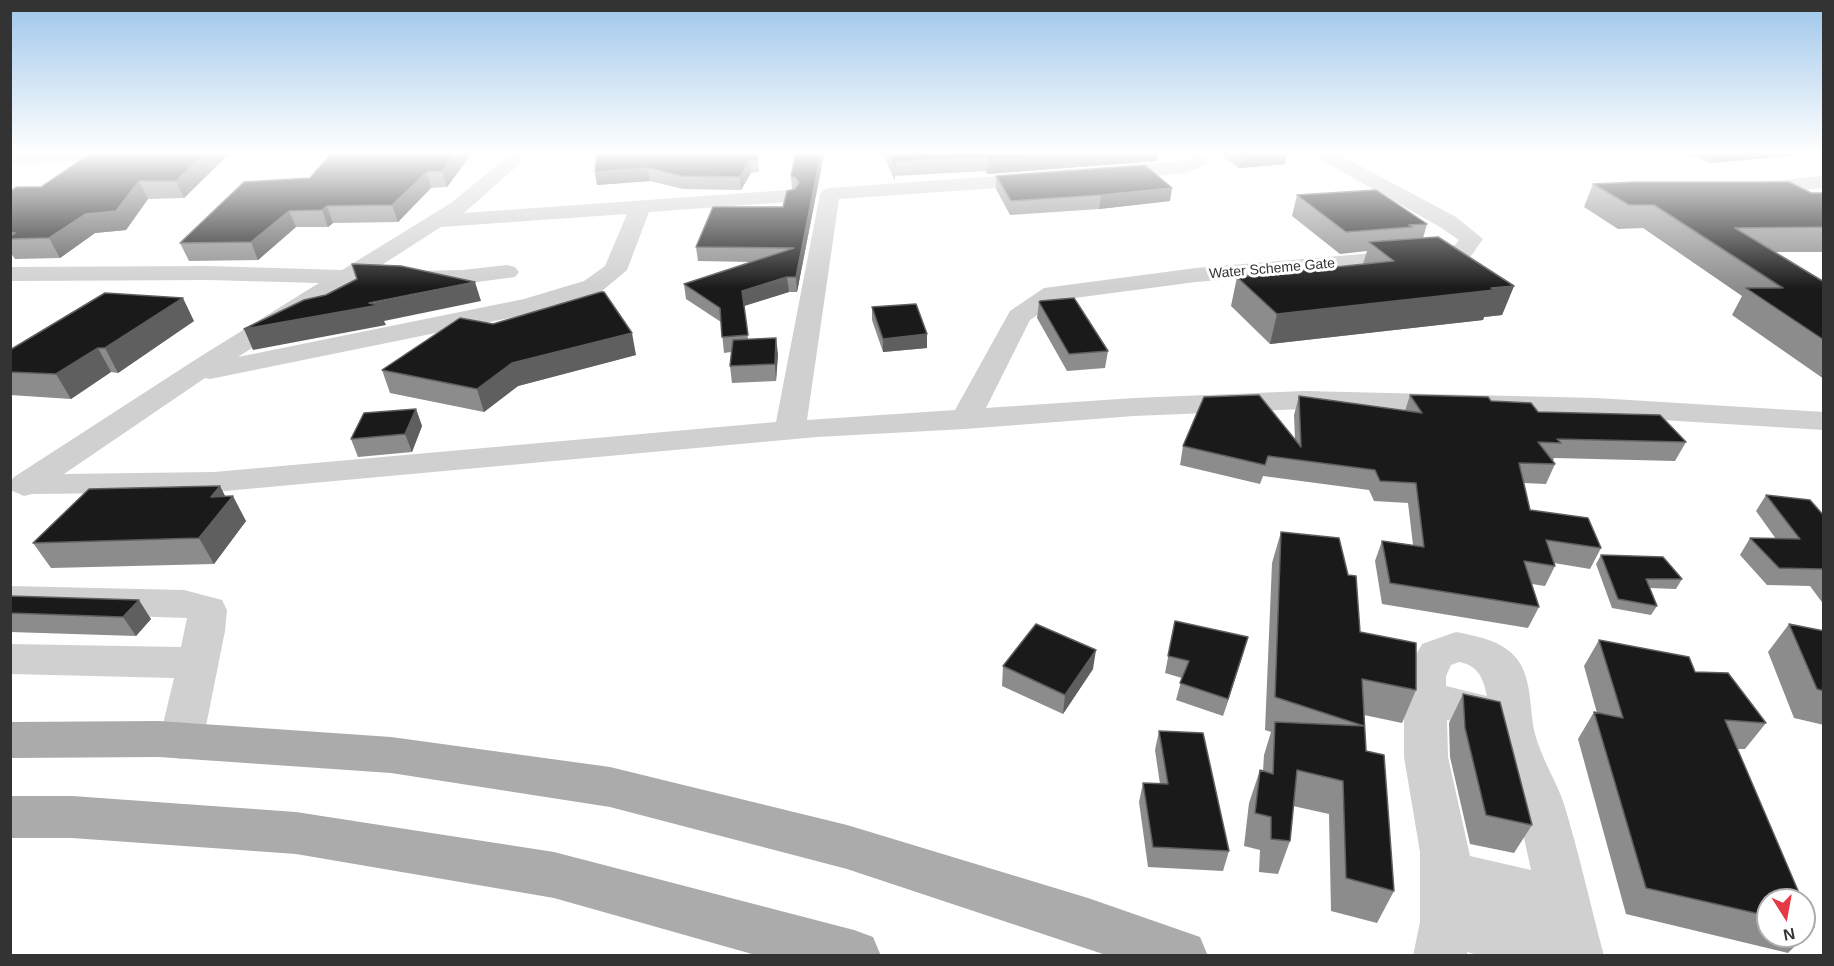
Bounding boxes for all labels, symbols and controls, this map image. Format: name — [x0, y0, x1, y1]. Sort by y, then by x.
street label: Water Scheme Gate — [1208, 255, 1336, 283]
north arrow — [1756, 888, 1816, 948]
text: N — [1782, 925, 1796, 944]

